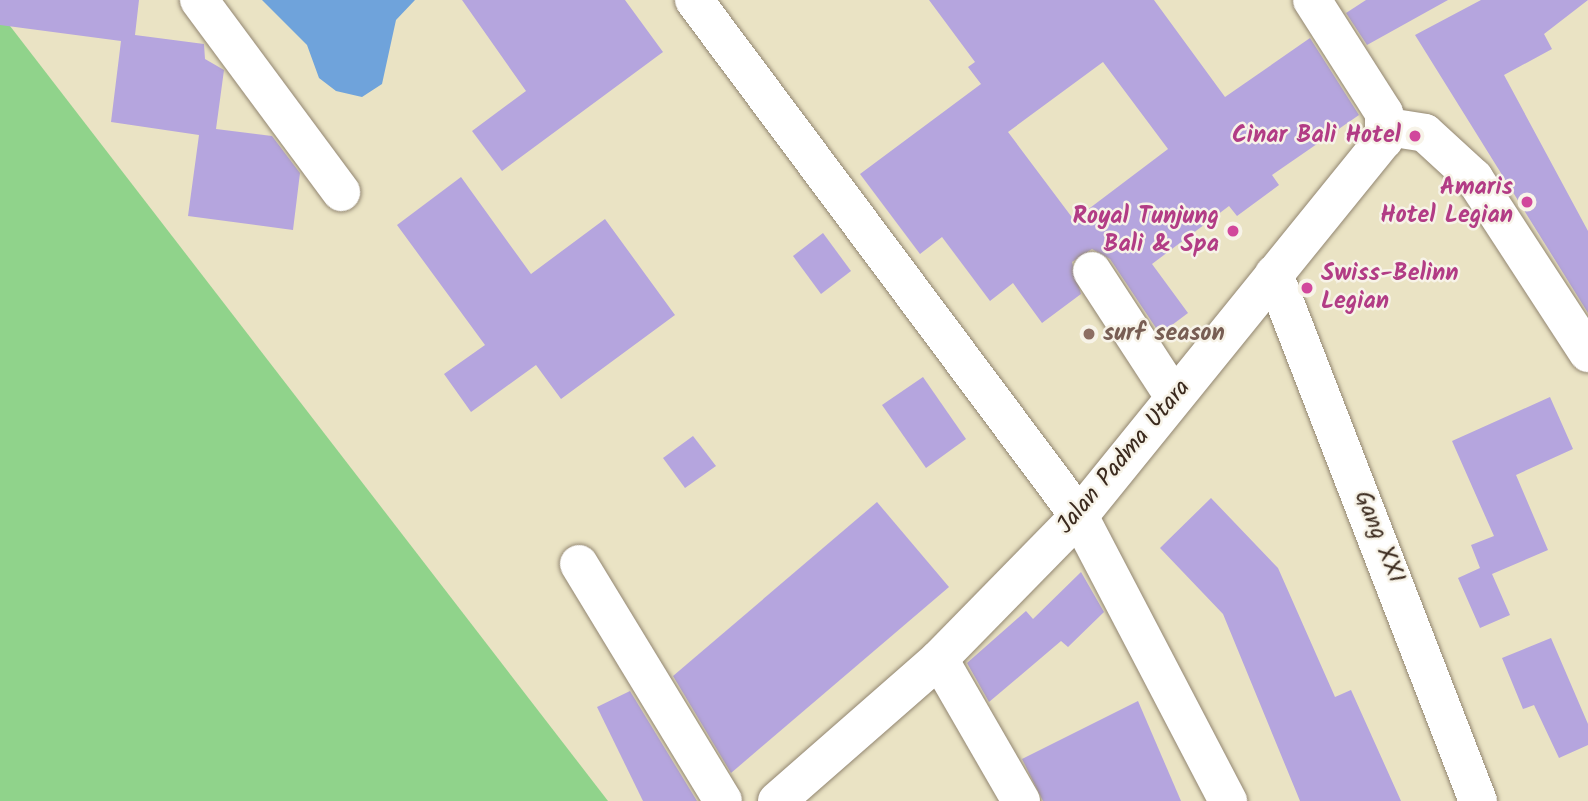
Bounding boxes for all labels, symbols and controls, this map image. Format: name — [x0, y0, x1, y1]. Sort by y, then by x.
place label: Cinar Bali Hotel — [1232, 122, 1401, 150]
marker: Cinar Bali Hotel — [1407, 128, 1423, 144]
place label: Amaris Hotel Legian — [1380, 174, 1513, 230]
marker: Amaris Hotel Legian — [1519, 194, 1535, 210]
place label: Royal Tunjung Bali & Spa — [1073, 203, 1219, 259]
marker: Royal Tunjung Bali & Spa — [1225, 223, 1241, 239]
place label: Swiss-Belinn Legian — [1321, 260, 1459, 316]
marker: Swiss-Belinn Legian — [1299, 280, 1315, 296]
place label: surf season — [1103, 320, 1225, 348]
marker: surf season — [1081, 326, 1097, 342]
street label: Jalan Padma Utara — [1051, 374, 1197, 540]
street label: Gang XXI — [1347, 487, 1411, 587]

